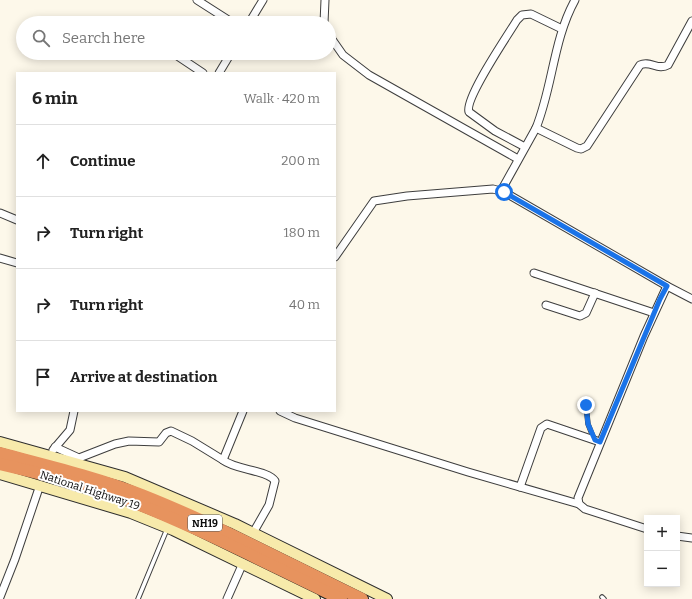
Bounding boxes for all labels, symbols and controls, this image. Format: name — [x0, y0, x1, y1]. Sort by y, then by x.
search box — [16, 16, 336, 60]
icon: search — [30, 27, 52, 49]
text: Search here — [62, 29, 145, 47]
text: 6 min — [32, 88, 78, 109]
text: Walk · 420 m — [244, 91, 320, 106]
icon: ahead — [32, 150, 54, 172]
text: Continue — [70, 152, 136, 170]
text: 200 m — [281, 153, 320, 168]
route start — [495, 183, 513, 201]
icon: right — [32, 222, 54, 244]
text: Turn right — [70, 224, 143, 242]
text: 180 m — [284, 225, 320, 240]
icon: right — [32, 294, 54, 316]
text: Turn right — [70, 296, 143, 314]
text: 40 m — [289, 297, 320, 312]
icon: arrive — [32, 366, 54, 388]
text: Arrive at destination — [70, 368, 217, 386]
route end — [577, 396, 595, 414]
street label: National Highway 19 — [38, 468, 141, 513]
road number: NH19 — [188, 515, 222, 531]
map controls — [644, 515, 680, 587]
button: + — [644, 515, 680, 551]
button: − — [644, 551, 680, 587]

